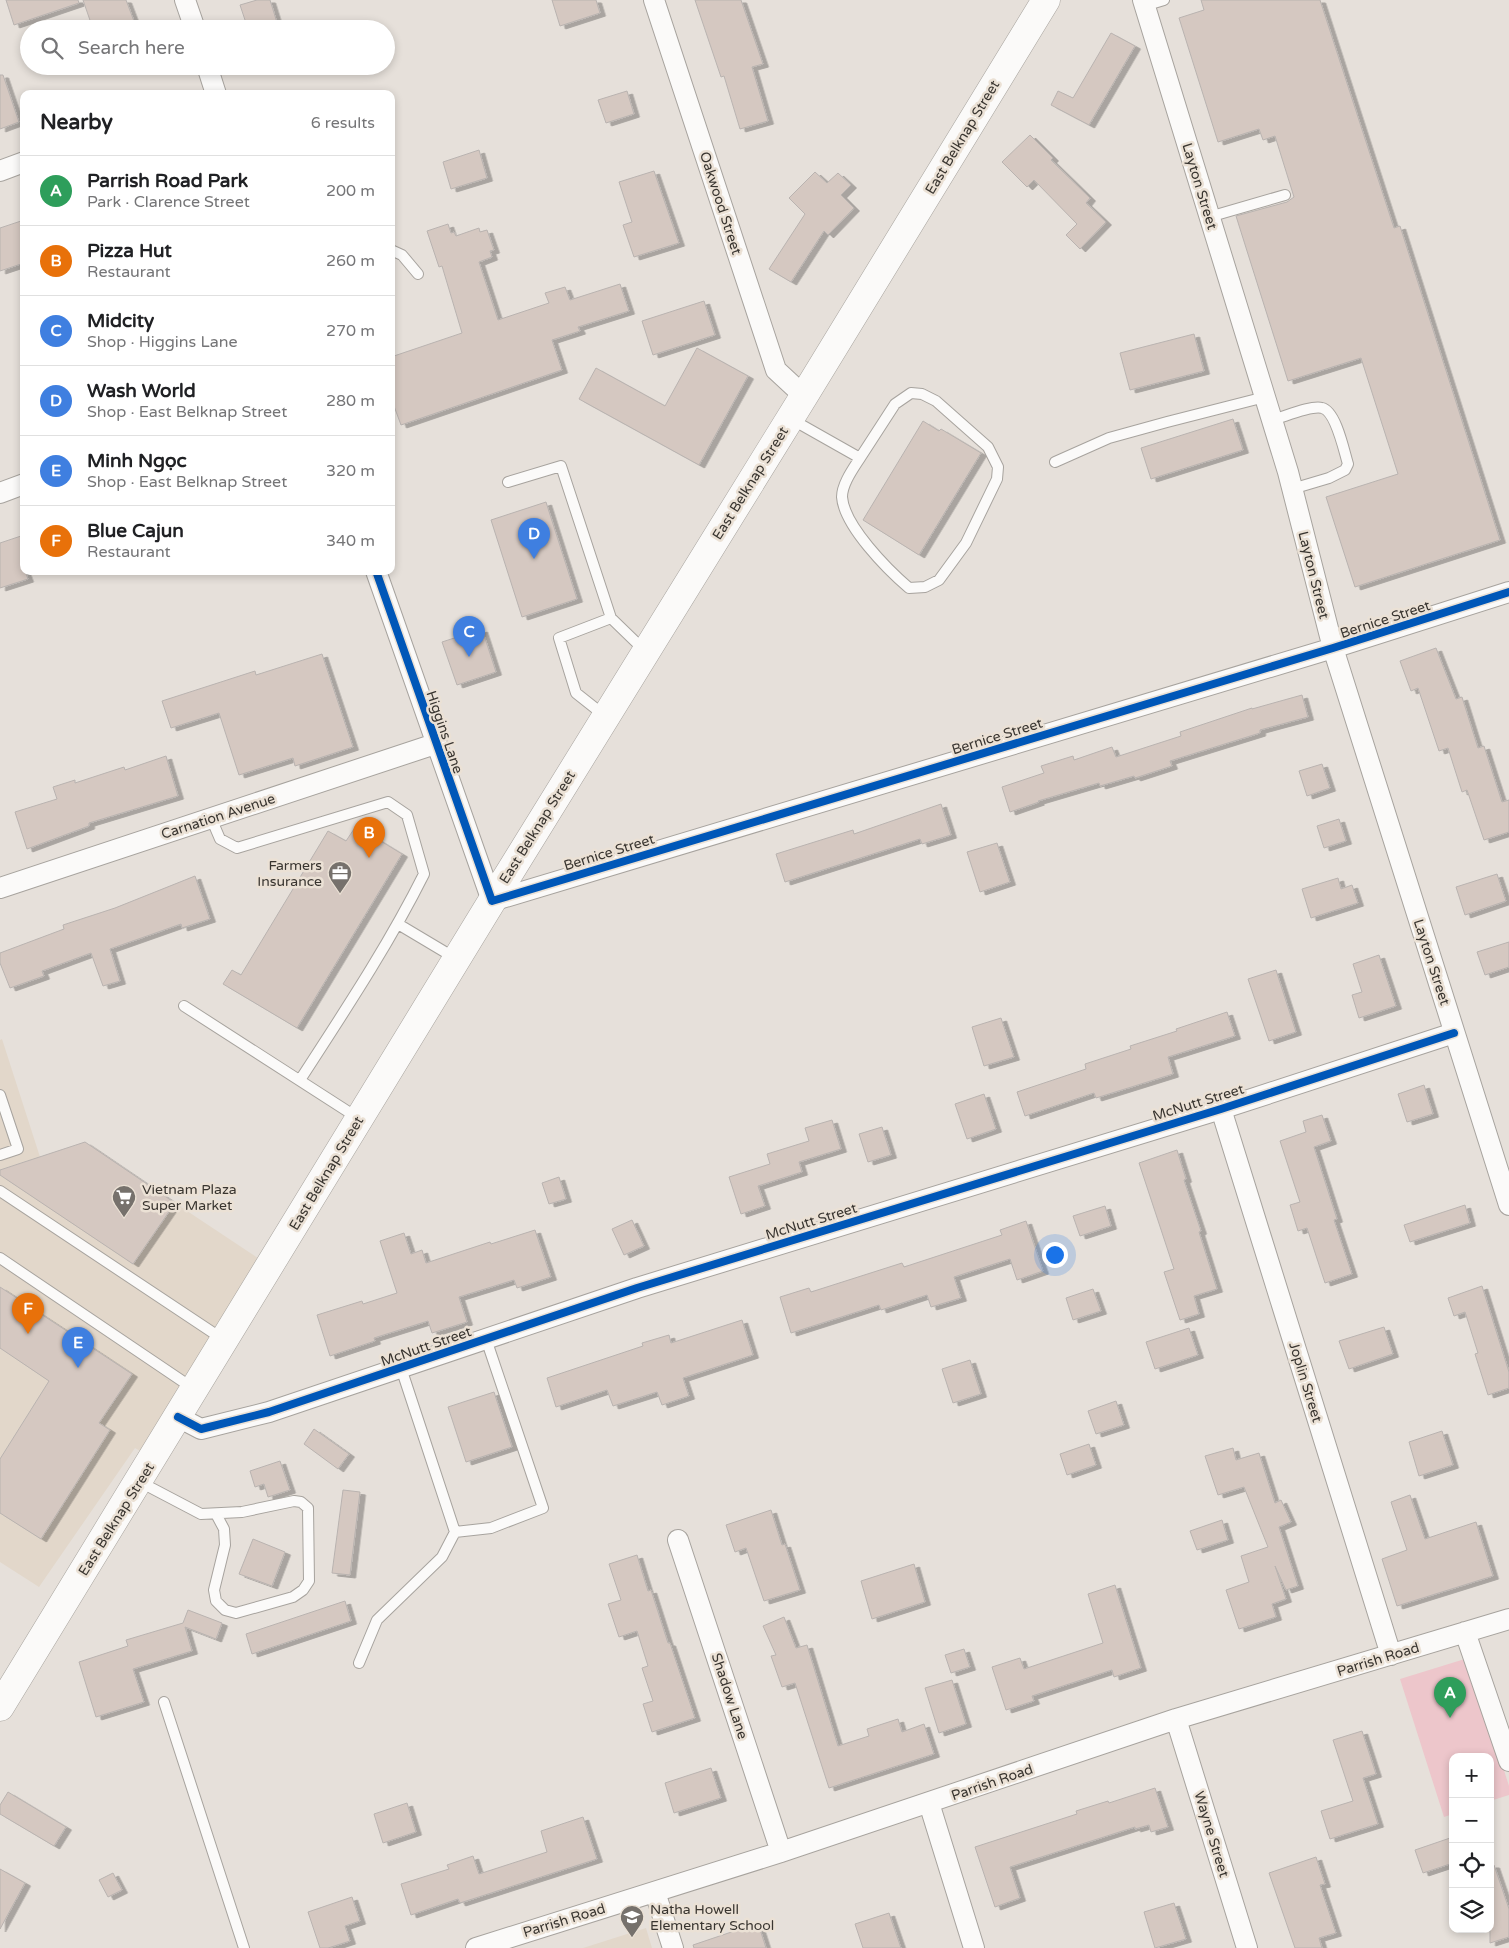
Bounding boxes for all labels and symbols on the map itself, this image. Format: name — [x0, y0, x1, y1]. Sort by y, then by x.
street label: East Belknap Street — [922, 77, 1004, 197]
street label: Layton Street — [1178, 141, 1221, 232]
street label: Oakwood Street — [696, 150, 745, 257]
street label: East Belknap Street — [709, 423, 792, 543]
pin: D — [518, 518, 550, 559]
street label: Layton Street — [1294, 530, 1333, 621]
street label: Bernice Street — [1338, 597, 1433, 642]
pin: C — [453, 616, 485, 657]
street label: Higgins Lane — [422, 689, 467, 776]
street label: Bernice Street — [950, 714, 1045, 758]
street label: East Belknap Street — [496, 767, 579, 887]
street label: Carnation Avenue — [159, 790, 277, 843]
pin: B — [353, 817, 385, 858]
street label: Bernice Street — [562, 830, 657, 874]
place label: Farmers Insurance — [257, 857, 322, 890]
office icon: Farmers Insurance — [327, 860, 353, 894]
street label: Layton Street — [1410, 917, 1454, 1008]
street label: McNutt Street — [1150, 1080, 1247, 1124]
street label: East Belknap Street — [286, 1113, 368, 1233]
place label: Vietnam Plaza Super Market — [142, 1181, 237, 1214]
supermarket icon: Vietnam Plaza Super Market — [111, 1184, 137, 1218]
street label: McNutt Street — [763, 1199, 860, 1243]
your location — [1042, 1242, 1068, 1268]
pin: F — [12, 1293, 44, 1334]
street label: McNutt Street — [379, 1323, 474, 1370]
pin: E — [62, 1327, 94, 1368]
street label: Joplin Street — [1285, 1340, 1326, 1425]
street label: East Belknap Street — [75, 1459, 158, 1579]
street label: Parrish Road — [1335, 1639, 1421, 1680]
street label: Shadow Lane — [708, 1651, 751, 1741]
pin: A — [1434, 1677, 1466, 1718]
street label: Parrish Road — [949, 1761, 1035, 1804]
street label: Wayne Street — [1190, 1789, 1233, 1880]
street label: Parrish Road — [521, 1900, 607, 1941]
place label: Natha Howell Elementary School — [650, 1901, 774, 1934]
school or university icon: Natha Howell Elementary School — [619, 1904, 645, 1938]

